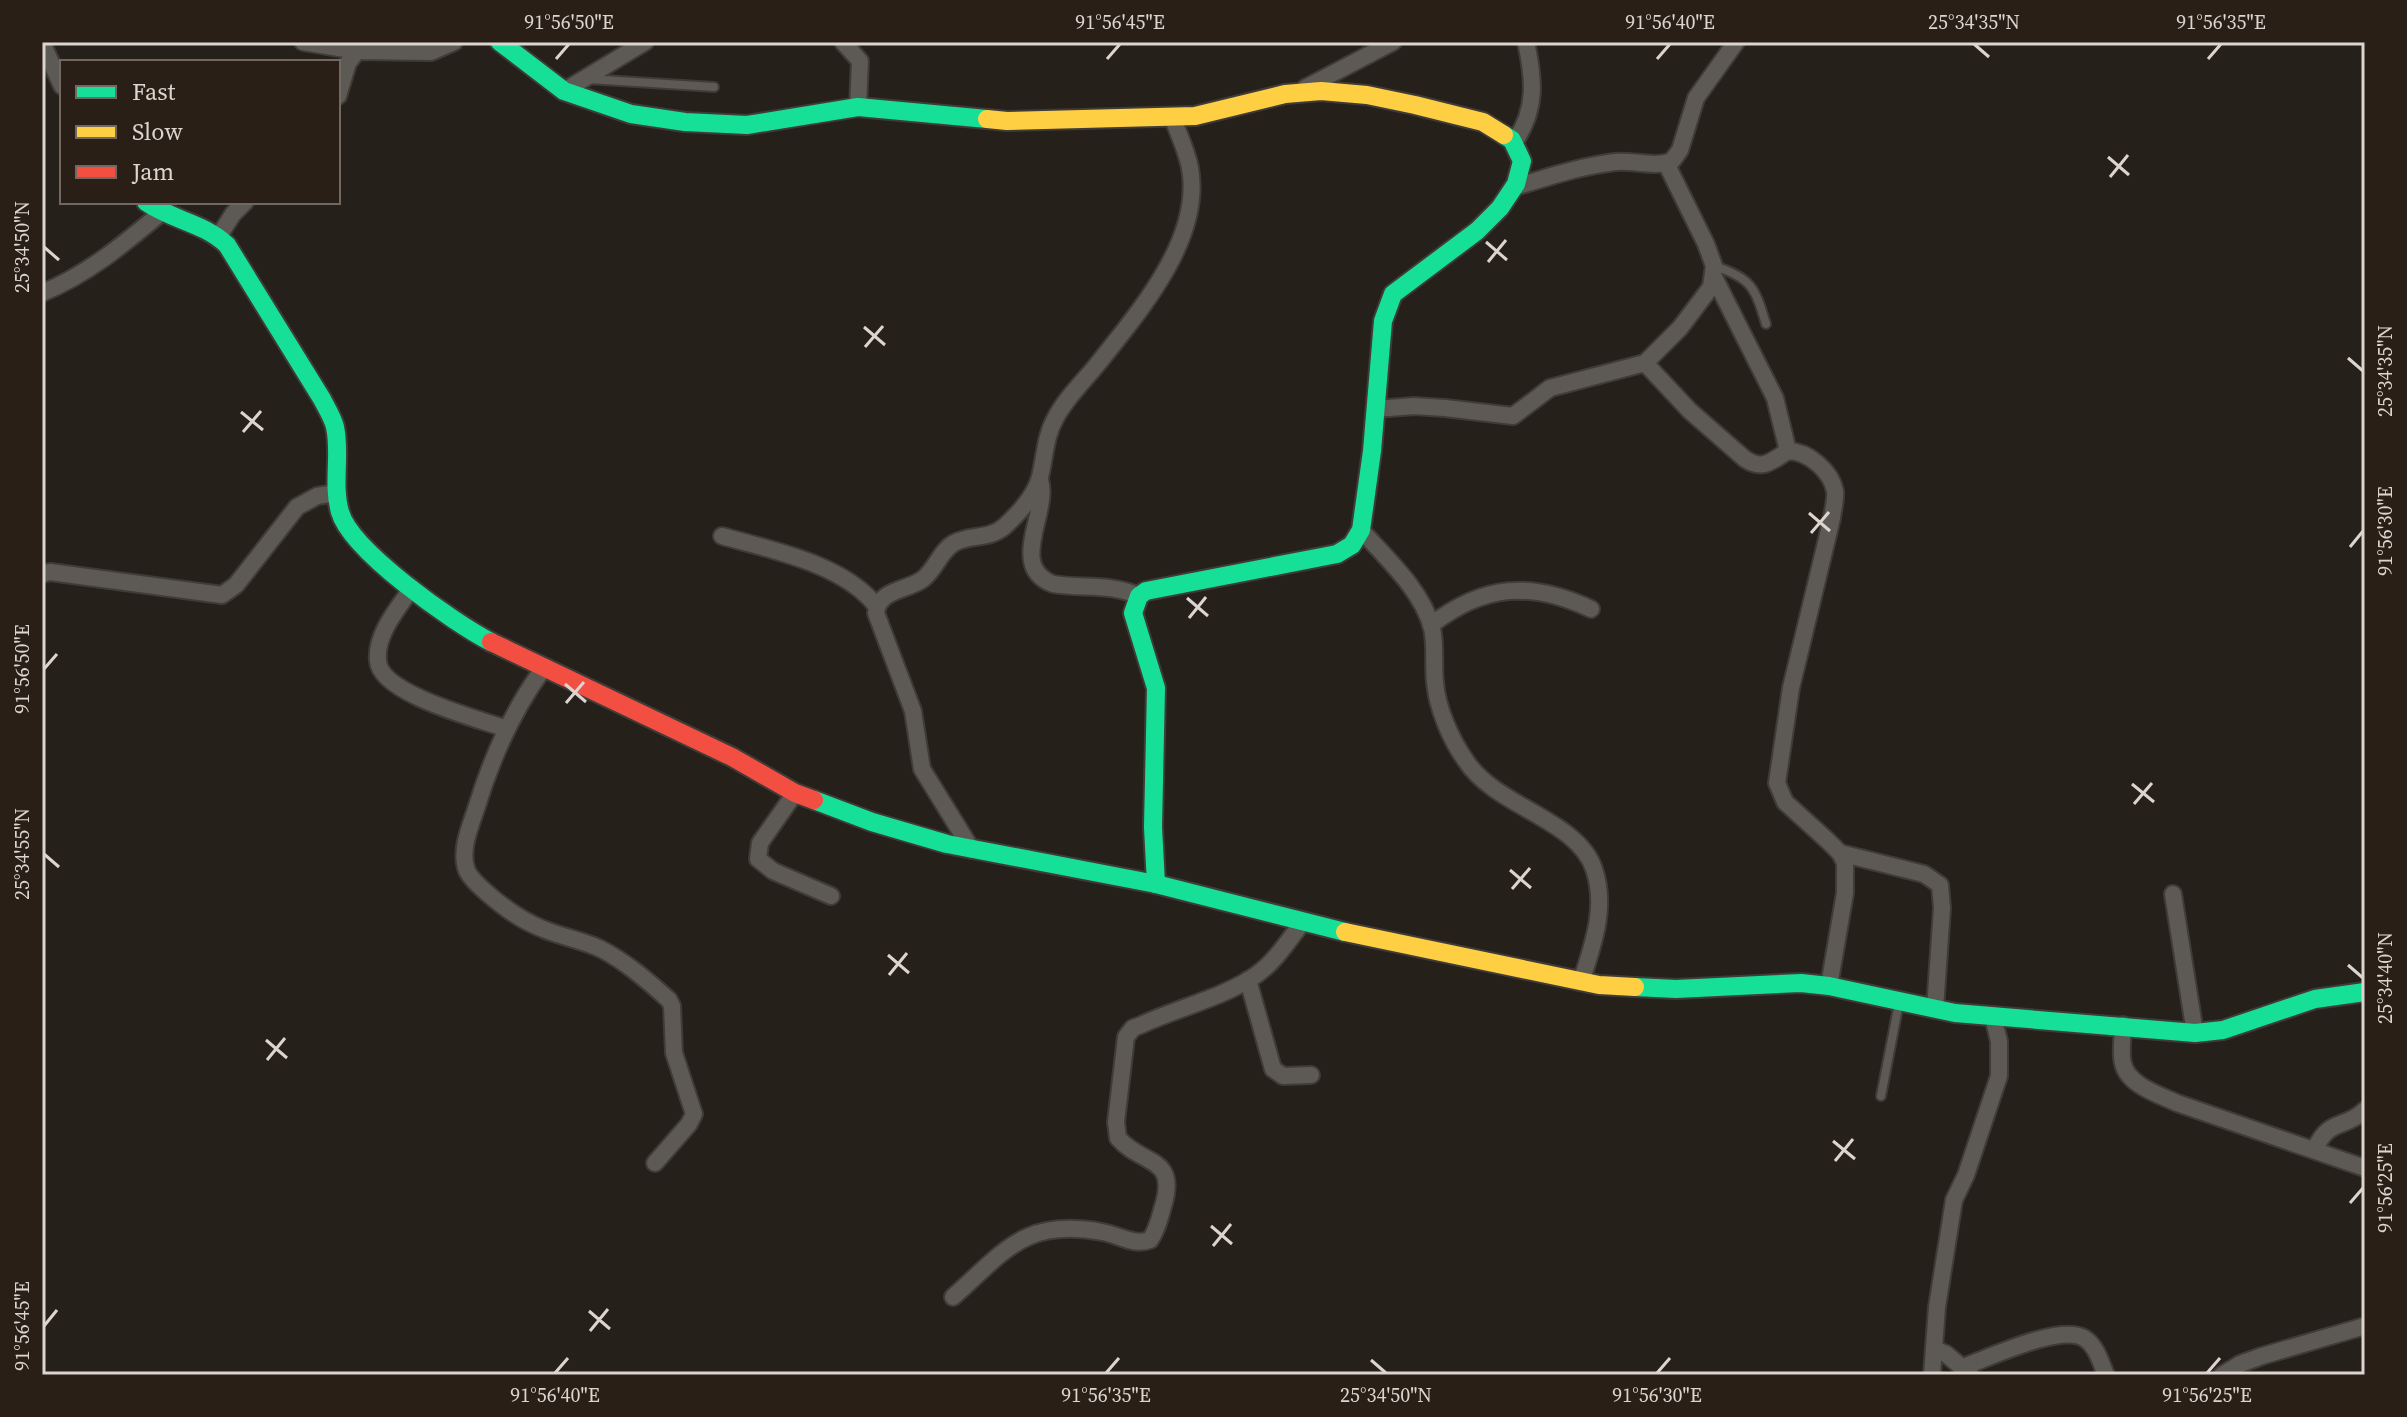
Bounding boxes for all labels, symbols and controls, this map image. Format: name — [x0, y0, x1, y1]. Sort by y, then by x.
text: 91°56'50"E — [524, 8, 614, 36]
text: 91°56'45"E — [1075, 8, 1165, 36]
text: 91°56'40"E — [1625, 8, 1715, 36]
text: 25°34'35"N — [1928, 8, 2020, 36]
text: 91°56'35"E — [2176, 8, 2266, 36]
legend — [60, 60, 340, 204]
text: Fast — [132, 75, 176, 108]
text: Slow — [132, 115, 183, 148]
text: Jam — [131, 155, 174, 188]
text: 25°34'50"N — [8, 201, 36, 293]
text: 25°34'35"N — [2371, 325, 2399, 417]
text: 91°56'30"E — [2371, 486, 2399, 576]
text: 91°56'50"E — [8, 624, 36, 714]
text: 25°34'55"N — [8, 808, 36, 900]
text: 25°34'40"N — [2371, 932, 2399, 1024]
text: 91°56'25"E — [2371, 1143, 2399, 1233]
text: 91°56'45"E — [8, 1281, 36, 1371]
text: 91°56'40"E — [510, 1381, 600, 1409]
text: 91°56'35"E — [1061, 1381, 1151, 1409]
text: 25°34'50"N — [1340, 1381, 1432, 1409]
text: 91°56'30"E — [1612, 1381, 1702, 1409]
text: 91°56'25"E — [2162, 1381, 2252, 1409]

